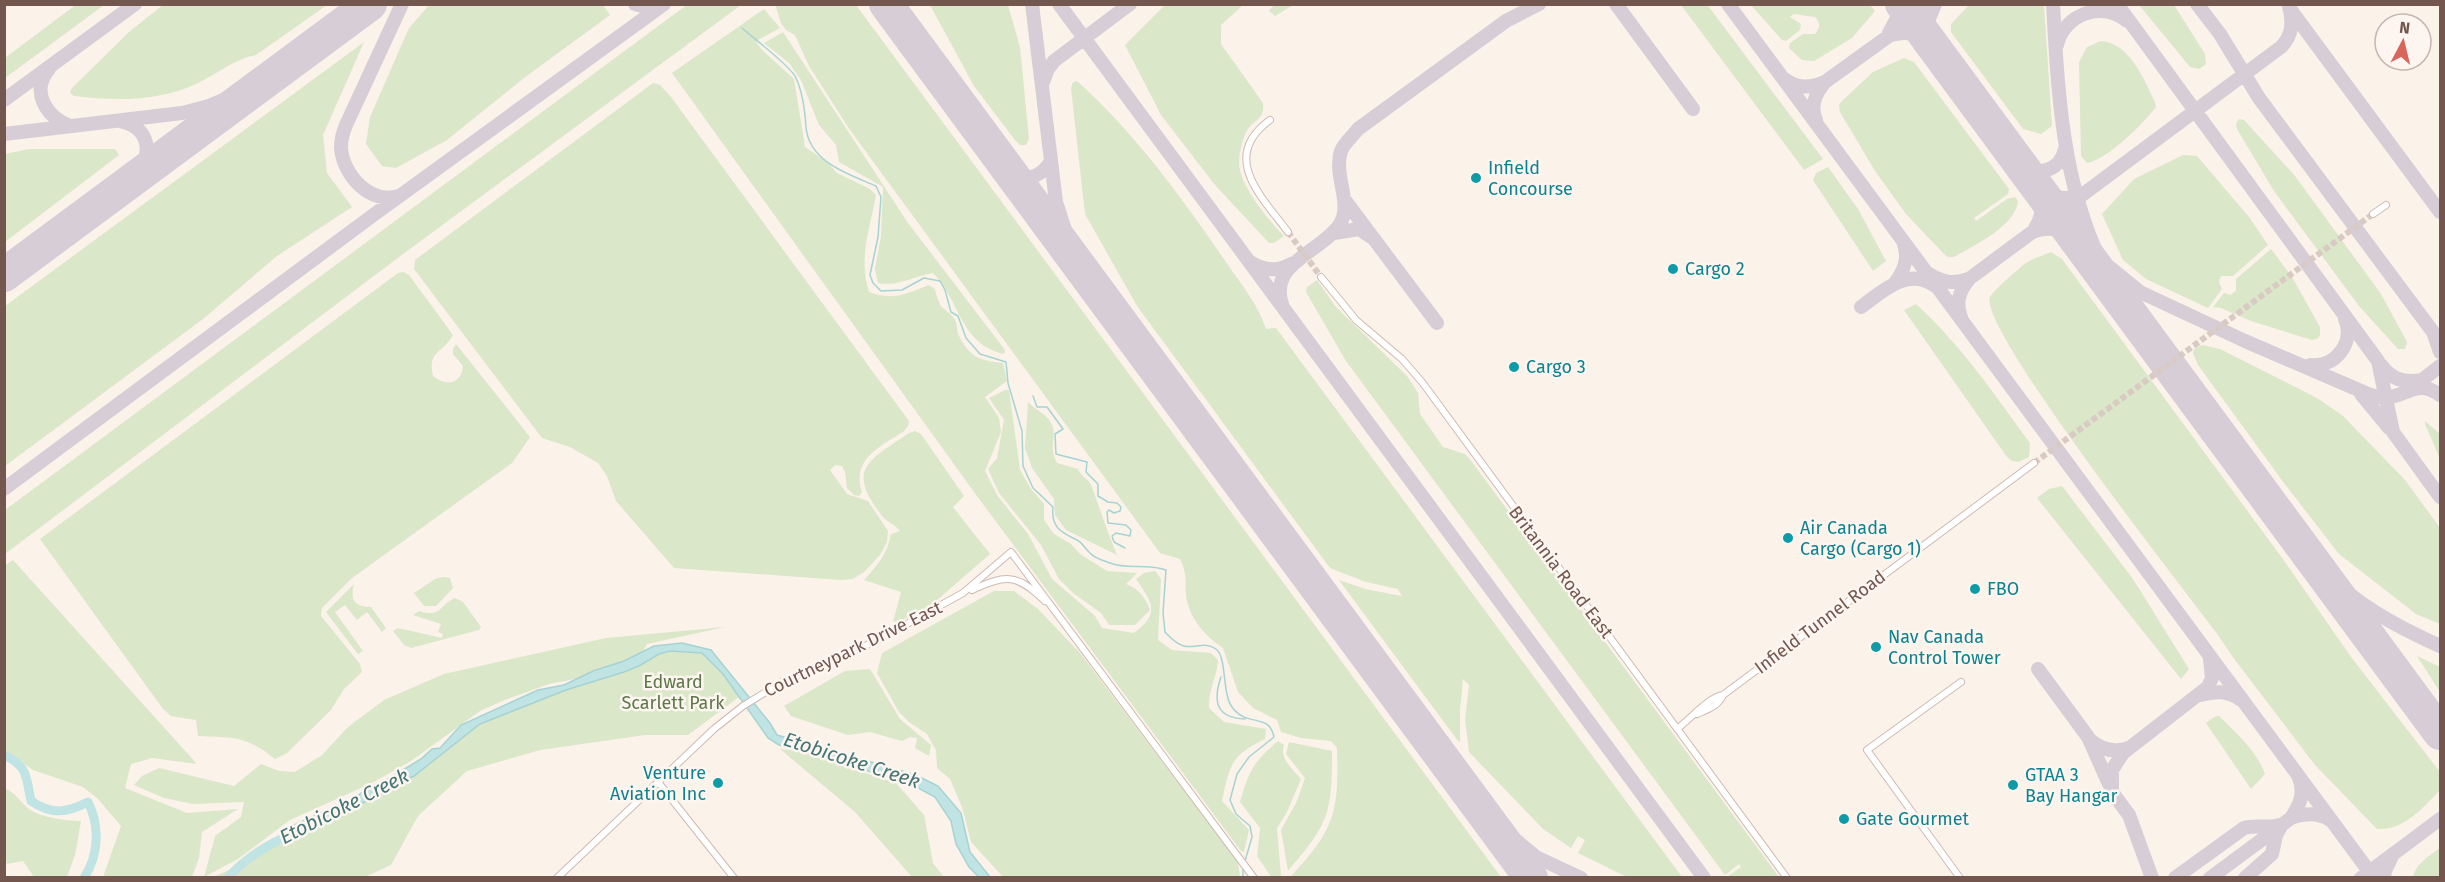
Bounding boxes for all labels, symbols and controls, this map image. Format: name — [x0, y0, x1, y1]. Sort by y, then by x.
north arrow — [2373, 12, 2433, 72]
text: N — [2398, 18, 2411, 38]
place label: Infield Concourse — [1488, 157, 1573, 200]
marker: Infield Concourse — [1469, 171, 1483, 185]
place label: Cargo 2 — [1685, 258, 1745, 280]
marker: Cargo 2 — [1666, 262, 1680, 276]
place label: Cargo 3 — [1526, 356, 1586, 378]
marker: Cargo 3 — [1507, 360, 1521, 374]
street label: Britannia Road East — [1504, 501, 1618, 643]
place label: Air Canada Cargo (Cargo 1) — [1800, 517, 1921, 560]
marker: Air Canada Cargo (Cargo 1) — [1781, 531, 1795, 545]
street label: Infield Tunnel Road — [1750, 566, 1890, 678]
place label: FBO — [1987, 578, 2019, 600]
marker: FBO — [1968, 582, 1982, 596]
street label: Courtneypark Drive East — [760, 596, 946, 702]
place label: Nav Canada Control Tower — [1888, 626, 2001, 669]
marker: Nav Canada Control Tower — [1869, 640, 1883, 654]
park label: Edward Scarlett Park — [621, 671, 725, 714]
water label: Etobicoke Creek — [781, 727, 923, 793]
place label: Venture Aviation Inc — [610, 762, 706, 805]
water label: Etobicoke Creek — [275, 763, 413, 849]
place label: GTAA 3 Bay Hangar — [2025, 764, 2117, 807]
marker: Venture Aviation Inc — [711, 776, 725, 790]
marker: GTAA 3 Bay Hangar — [2006, 778, 2020, 792]
place label: Gate Gourmet — [1856, 808, 1969, 830]
marker: Gate Gourmet — [1837, 812, 1851, 826]

